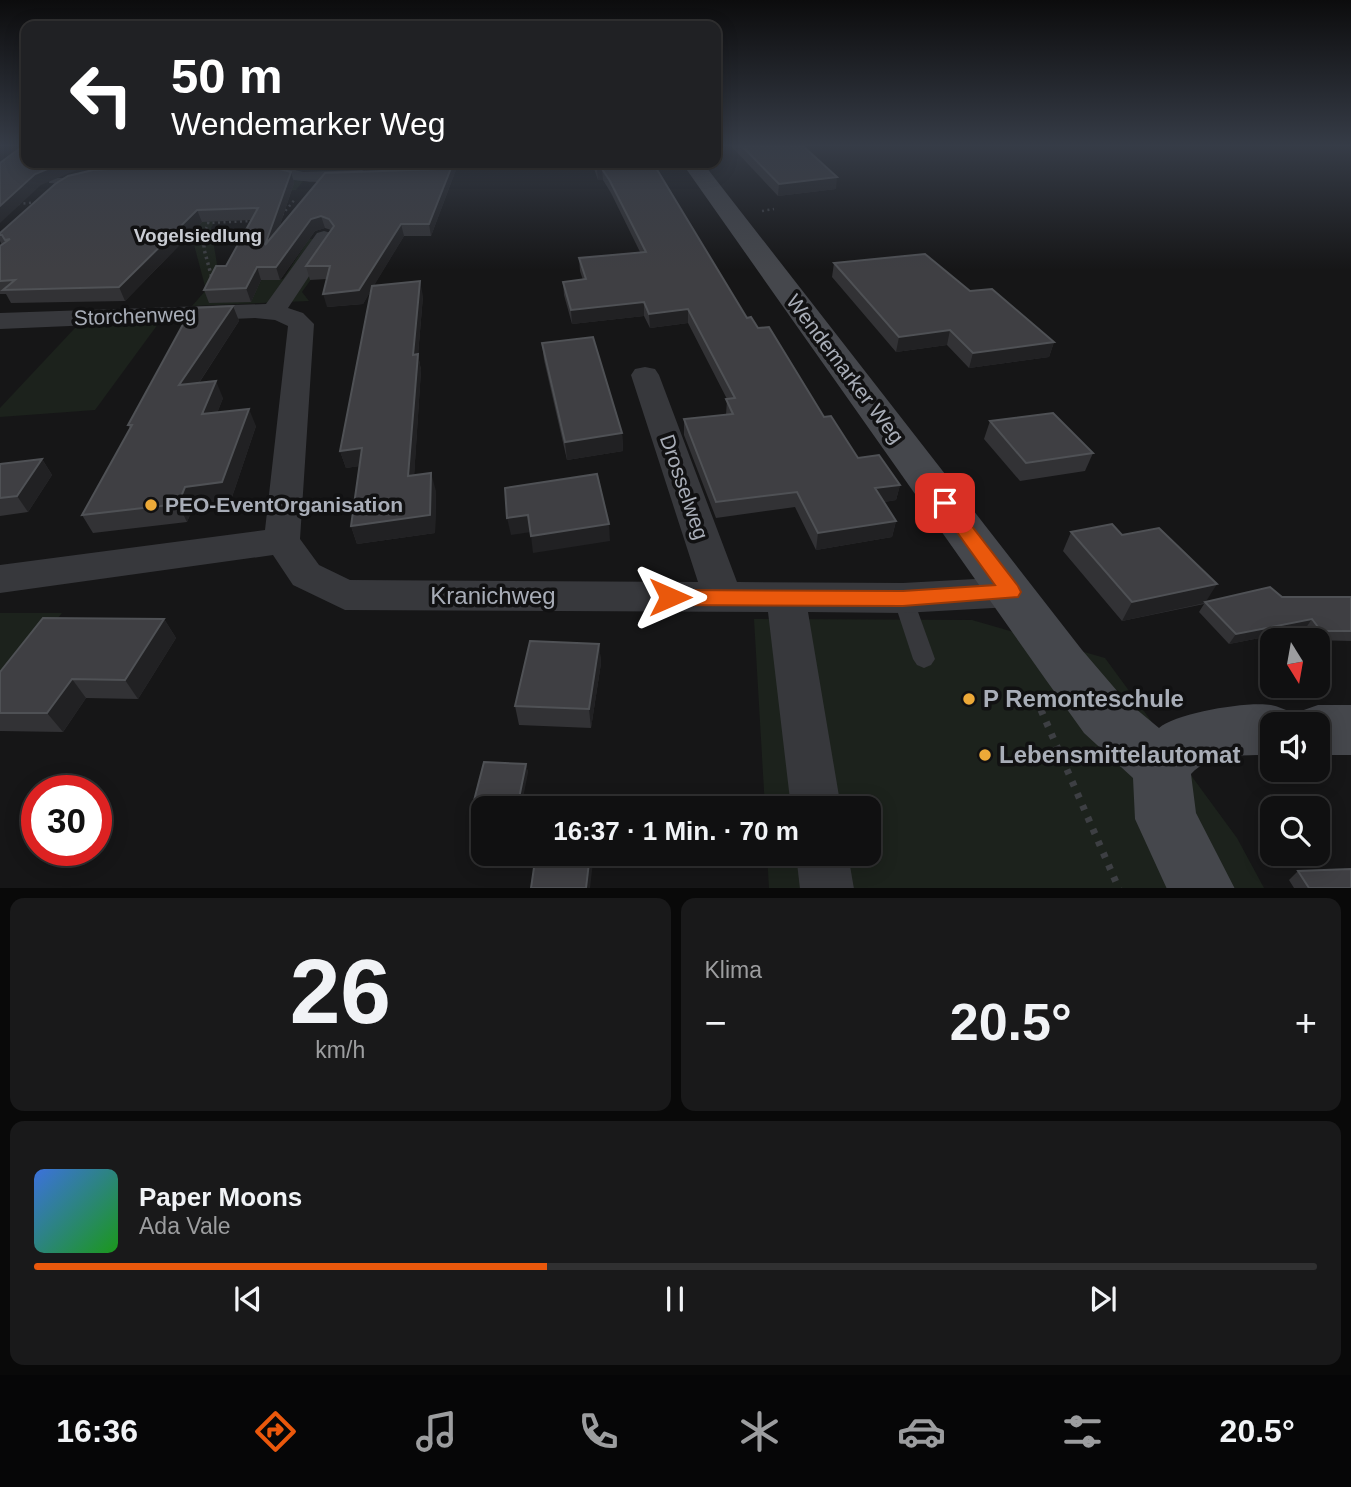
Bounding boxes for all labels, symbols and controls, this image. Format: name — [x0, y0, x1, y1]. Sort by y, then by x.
icon: left — [56, 49, 147, 140]
text: 50 m — [171, 49, 283, 103]
text: Wendemarker Weg — [171, 106, 445, 142]
district label: Vogelsiedlung — [134, 225, 262, 246]
street label: Wendemarker Weg — [782, 290, 909, 448]
street label: Storchenweg — [73, 302, 197, 329]
street label: Drosselweg — [656, 431, 713, 542]
pin — [915, 473, 975, 533]
icon: arrive — [926, 484, 964, 522]
place label: PEO-EventOrganisation — [165, 493, 403, 516]
marker: PEO-EventOrganisation — [143, 497, 159, 513]
position arrow — [633, 560, 707, 634]
street label: Kranichweg — [430, 582, 556, 609]
north arrow — [1260, 628, 1330, 698]
map controls — [1260, 628, 1330, 866]
place label: P Remonteschule — [983, 685, 1184, 712]
marker: P Remonteschule — [961, 691, 977, 707]
button: sound — [1260, 712, 1330, 782]
place label: Lebensmittelautomat — [999, 741, 1240, 768]
marker: Lebensmittelautomat — [977, 747, 993, 763]
speed limit sign: 30 — [21, 775, 112, 866]
button: search — [1260, 796, 1330, 866]
text: 16:37 · 1 Min. · 70 m — [553, 816, 799, 846]
text: 26 — [290, 941, 391, 1042]
text: Klima — [705, 957, 762, 983]
text: 20.5° — [950, 993, 1072, 1051]
text: − — [705, 1002, 727, 1044]
text: + — [1295, 1002, 1317, 1044]
text: km/h — [315, 1037, 365, 1063]
text: Paper Moons — [139, 1182, 302, 1212]
text: Ada Vale — [139, 1213, 231, 1239]
icon: previous — [229, 1280, 267, 1318]
icon: pause — [656, 1280, 694, 1318]
icon: next — [1084, 1280, 1122, 1318]
icon: directions — [251, 1407, 300, 1456]
icon: music — [412, 1407, 461, 1456]
icon: phone — [574, 1407, 623, 1456]
icon: climate — [735, 1407, 784, 1456]
icon: car — [897, 1407, 946, 1456]
icon: filters — [1058, 1407, 1107, 1456]
text: 16:36 — [56, 1413, 138, 1449]
text: 20.5° — [1220, 1413, 1295, 1449]

